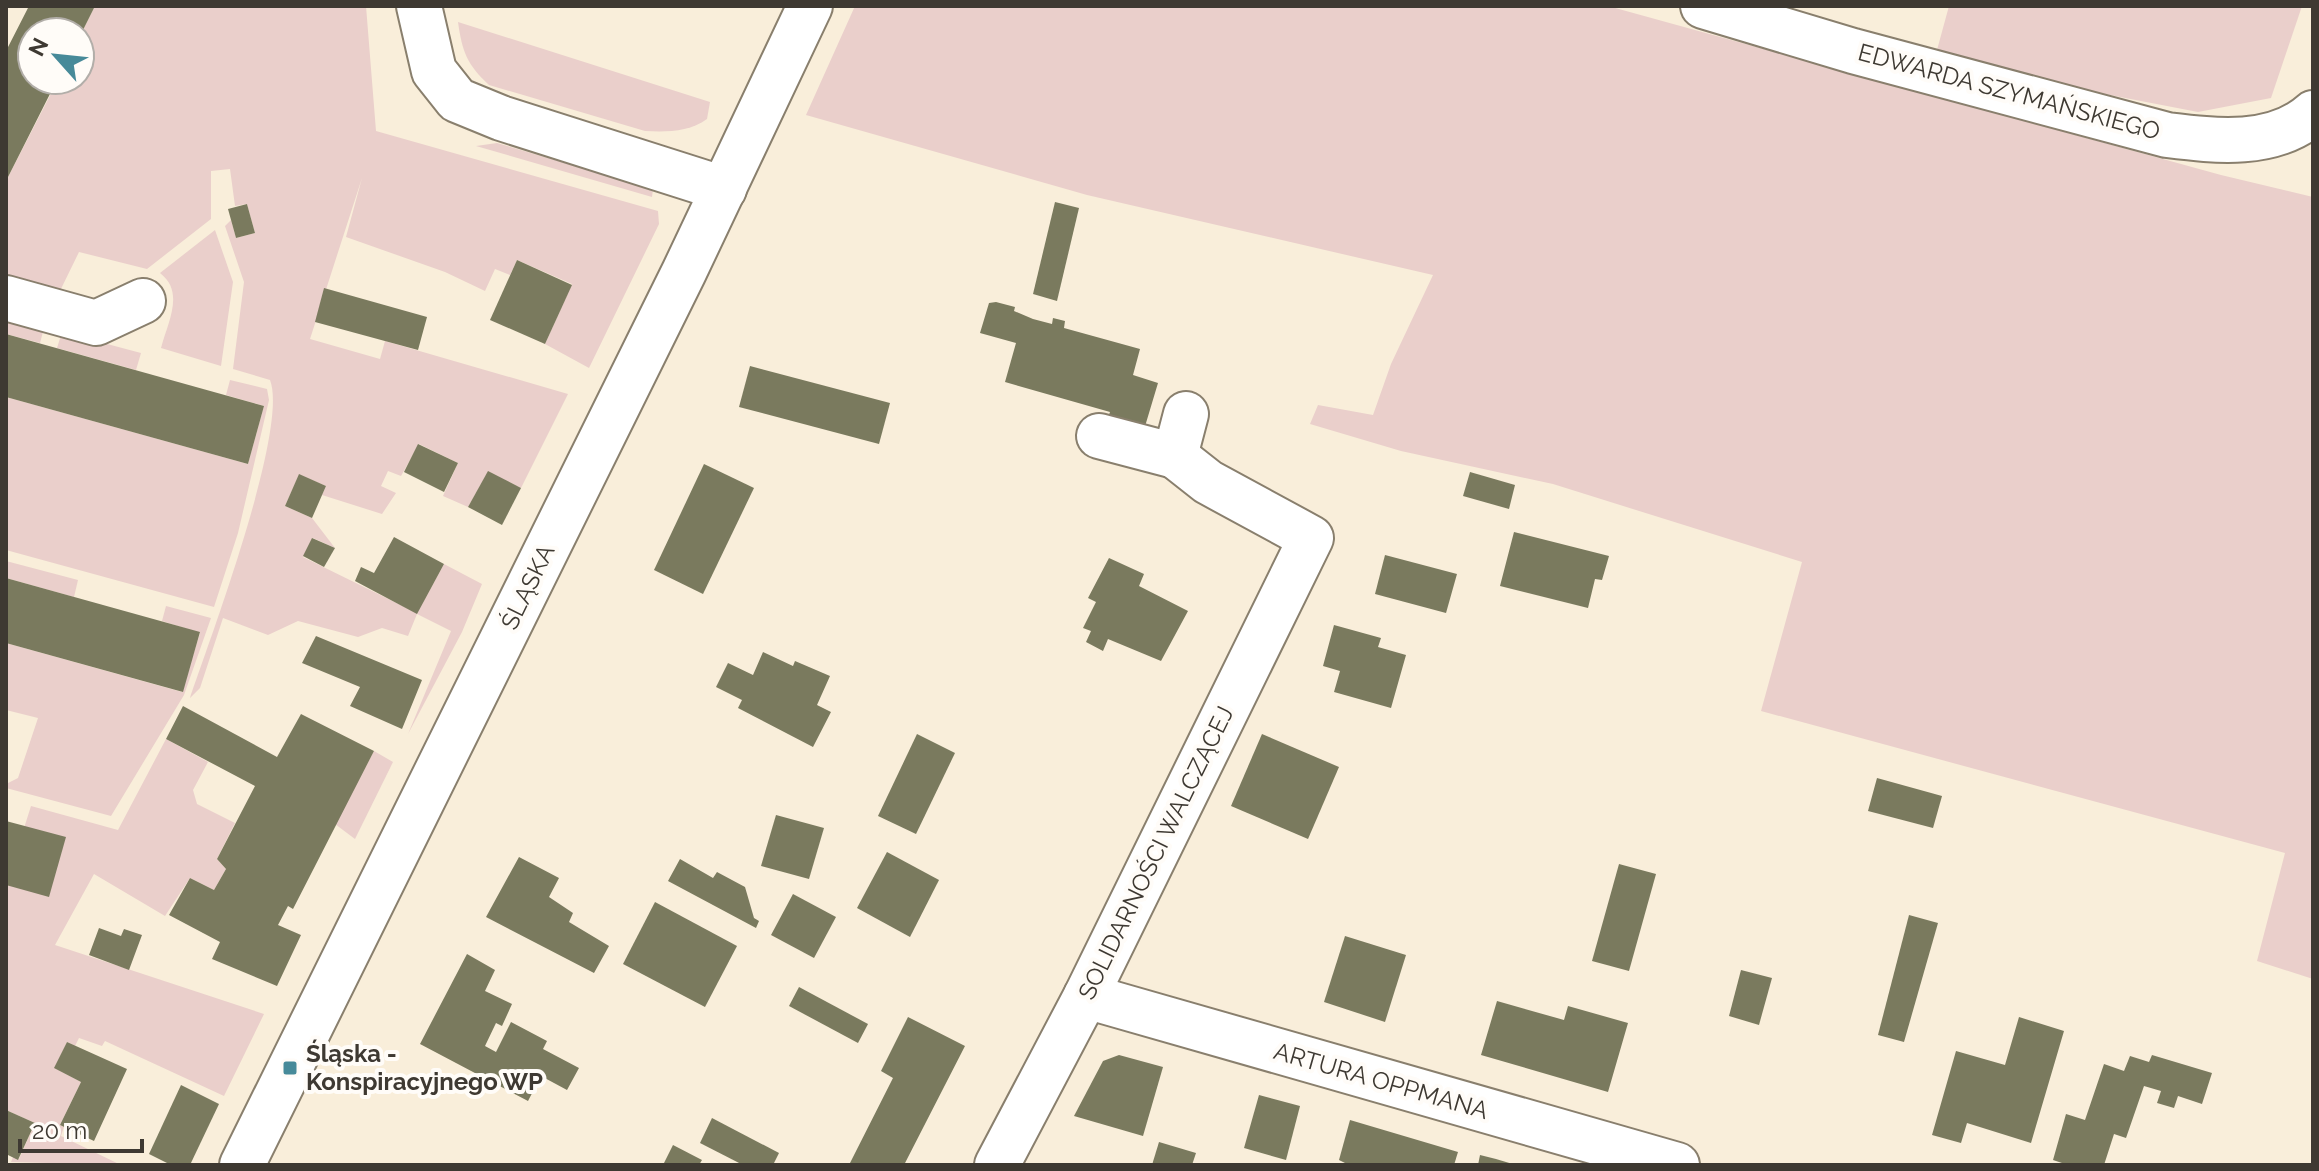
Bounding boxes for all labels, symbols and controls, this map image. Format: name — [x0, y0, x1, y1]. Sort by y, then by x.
north arrow — [16, 16, 96, 96]
text: N — [23, 34, 54, 60]
street label: EDWARDA SZYMAŃSKIEGO — [1855, 37, 2163, 146]
street label: ŚLĄSKA — [495, 539, 561, 634]
street label: SOLIDARNOŚCI WALCZĄCEJ — [1072, 701, 1239, 1004]
street label: ARTURA OPPMANA — [1271, 1036, 1492, 1125]
place label: Śląska - Konspiracyjnego WP — [306, 1039, 543, 1096]
marker: Śląska - Konspiracyjnego WP — [281, 1059, 299, 1077]
scale bar — [20, 1103, 142, 1153]
text: 20 m — [32, 1116, 87, 1145]

